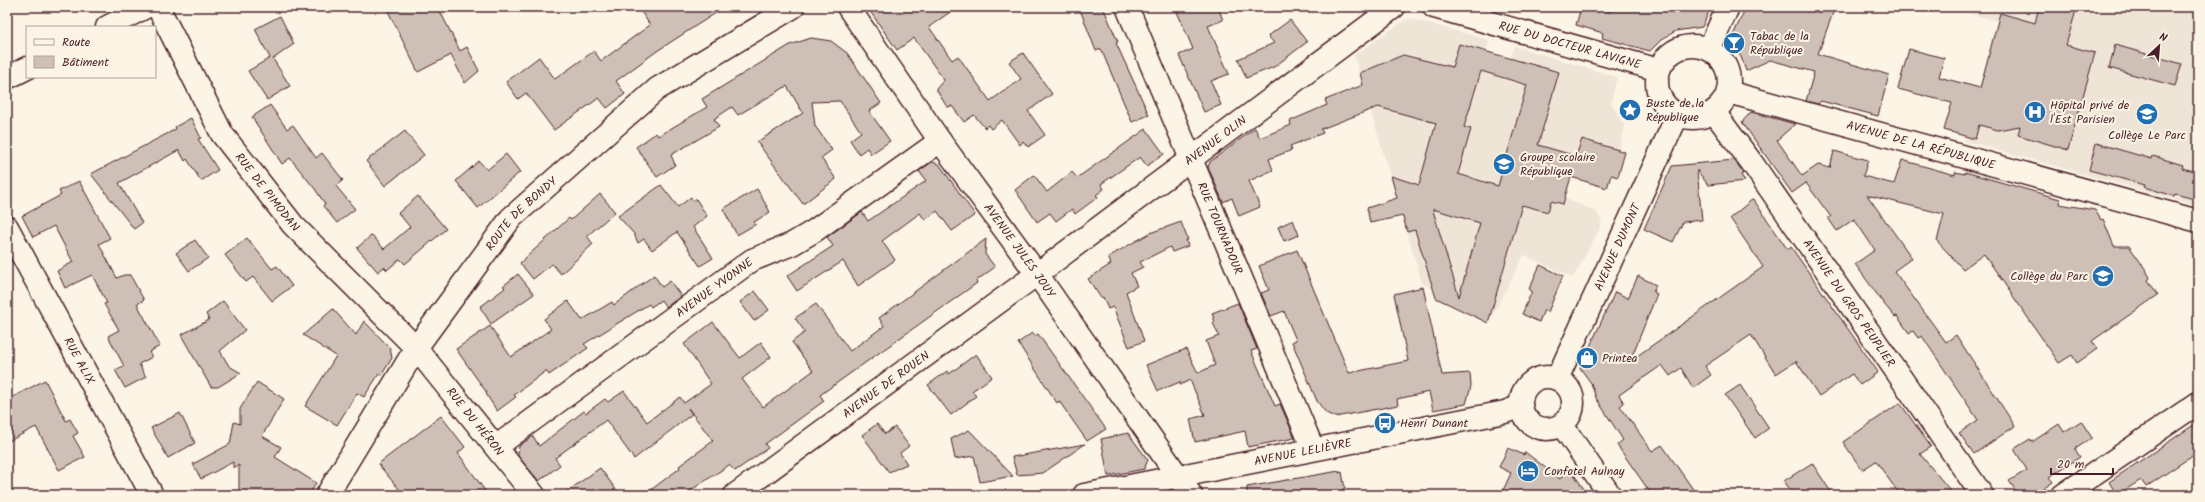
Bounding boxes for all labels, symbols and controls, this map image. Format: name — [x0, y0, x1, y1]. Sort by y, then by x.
street label: RUE DU DOCTEUR LAVIGNE — [1496, 16, 1644, 74]
legend — [26, 26, 156, 78]
north arrow — [2139, 26, 2179, 66]
place label: Tabac de la République — [1750, 27, 1809, 60]
text: N — [2156, 28, 2170, 48]
bar icon: Tabac de la République — [1721, 30, 1747, 56]
text: Route — [62, 33, 91, 52]
text: Bâtiment — [62, 53, 109, 72]
place label: Buste de la République — [1646, 94, 1705, 127]
place label: Hôpital privé de l'Est Parisien — [2050, 96, 2130, 129]
place icon: Buste de la République — [1617, 97, 1643, 123]
hospital icon: Hôpital privé de l'Est Parisien — [2022, 99, 2048, 125]
school or university icon: Collège Le Parc — [2134, 101, 2160, 127]
street label: AVENUE OLIN — [1180, 111, 1251, 170]
street label: AVENUE DE LA RÉPUBLIQUE — [1844, 115, 1998, 175]
place label: Collège Le Parc — [2108, 126, 2186, 145]
place label: Groupe scolaire République — [1520, 148, 1596, 181]
street label: RUE DE PIMODAN — [230, 149, 304, 236]
school or university icon: Groupe scolaire République — [1491, 151, 1517, 177]
street label: ROUTE DE BONDY — [481, 171, 562, 255]
street label: RUE TOURNADOUR — [1192, 179, 1248, 277]
street label: AVENUE JULES JOUY — [979, 199, 1061, 303]
street label: AVENUE DUMONT — [1589, 199, 1646, 294]
street label: AVENUE DU GROS PEUPLIER — [1798, 235, 1900, 371]
street label: AVENUE YVONNE — [672, 252, 758, 322]
school or university icon: Collège du Parc — [2090, 263, 2116, 289]
place label: Collège du Parc — [2010, 267, 2088, 286]
street label: RUE ALIX — [59, 334, 100, 388]
shop icon: Printea — [1574, 345, 1600, 371]
street label: AVENUE DE ROUEN — [838, 346, 934, 423]
place label: Printea — [1602, 349, 1638, 368]
street label: RUE DU HÉRON — [442, 383, 509, 460]
bus stop icon: Henri Dunant — [1372, 410, 1398, 436]
place label: Henri Dunant — [1400, 414, 1468, 433]
street label: AVENUE LELIÈVRE — [1252, 433, 1354, 471]
scale bar — [2051, 450, 2113, 476]
text: 20 m — [2057, 455, 2085, 474]
hotel icon: Confotel Aulnay — [1515, 458, 1541, 484]
place label: Confotel Aulnay — [1544, 462, 1625, 481]

